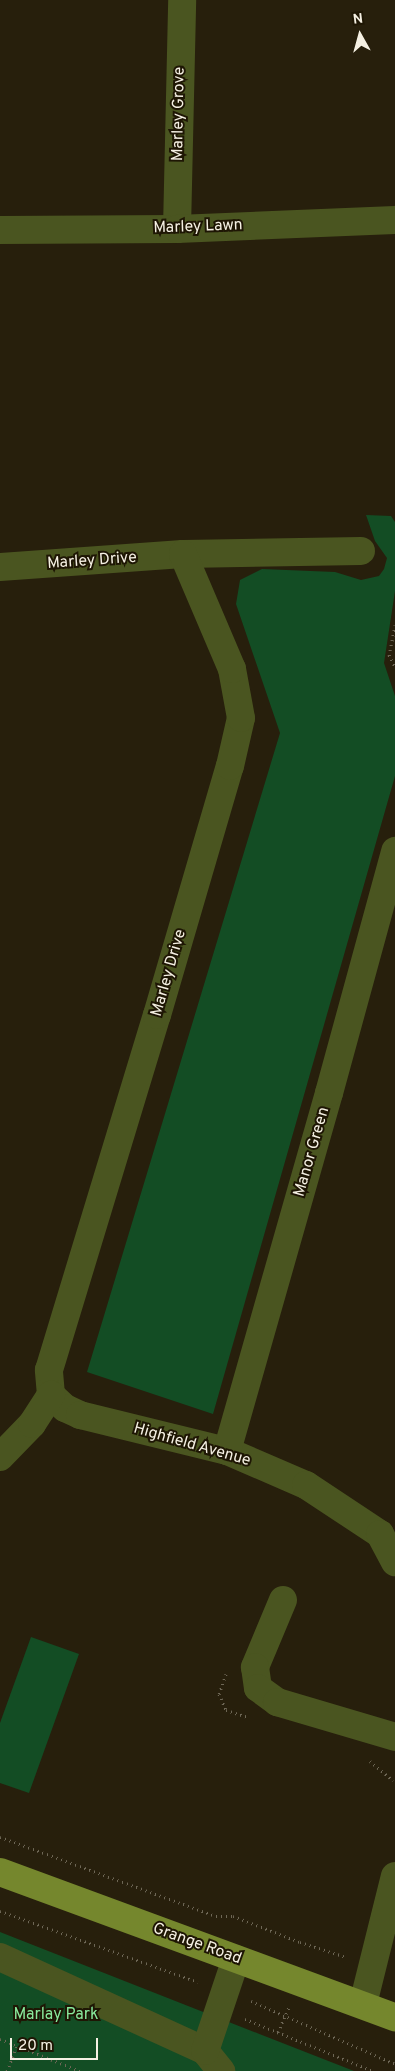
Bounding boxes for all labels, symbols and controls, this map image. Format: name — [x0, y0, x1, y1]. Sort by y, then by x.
north arrow — [335, 10, 385, 60]
text: N — [352, 11, 364, 29]
street label: Marley Grove — [169, 67, 189, 161]
street label: Marley Lawn — [153, 216, 243, 238]
street label: Marley Drive — [47, 548, 137, 574]
street label: Marley Drive — [147, 927, 191, 1019]
street label: Manor Green — [290, 1105, 334, 1199]
street label: Highfield Avenue — [131, 1419, 253, 1471]
street label: Grange Road — [150, 1919, 244, 1969]
park label: Marlay Park — [14, 2005, 98, 2025]
scale bar — [12, 2028, 100, 2060]
text: 20 m — [18, 2037, 53, 2056]

